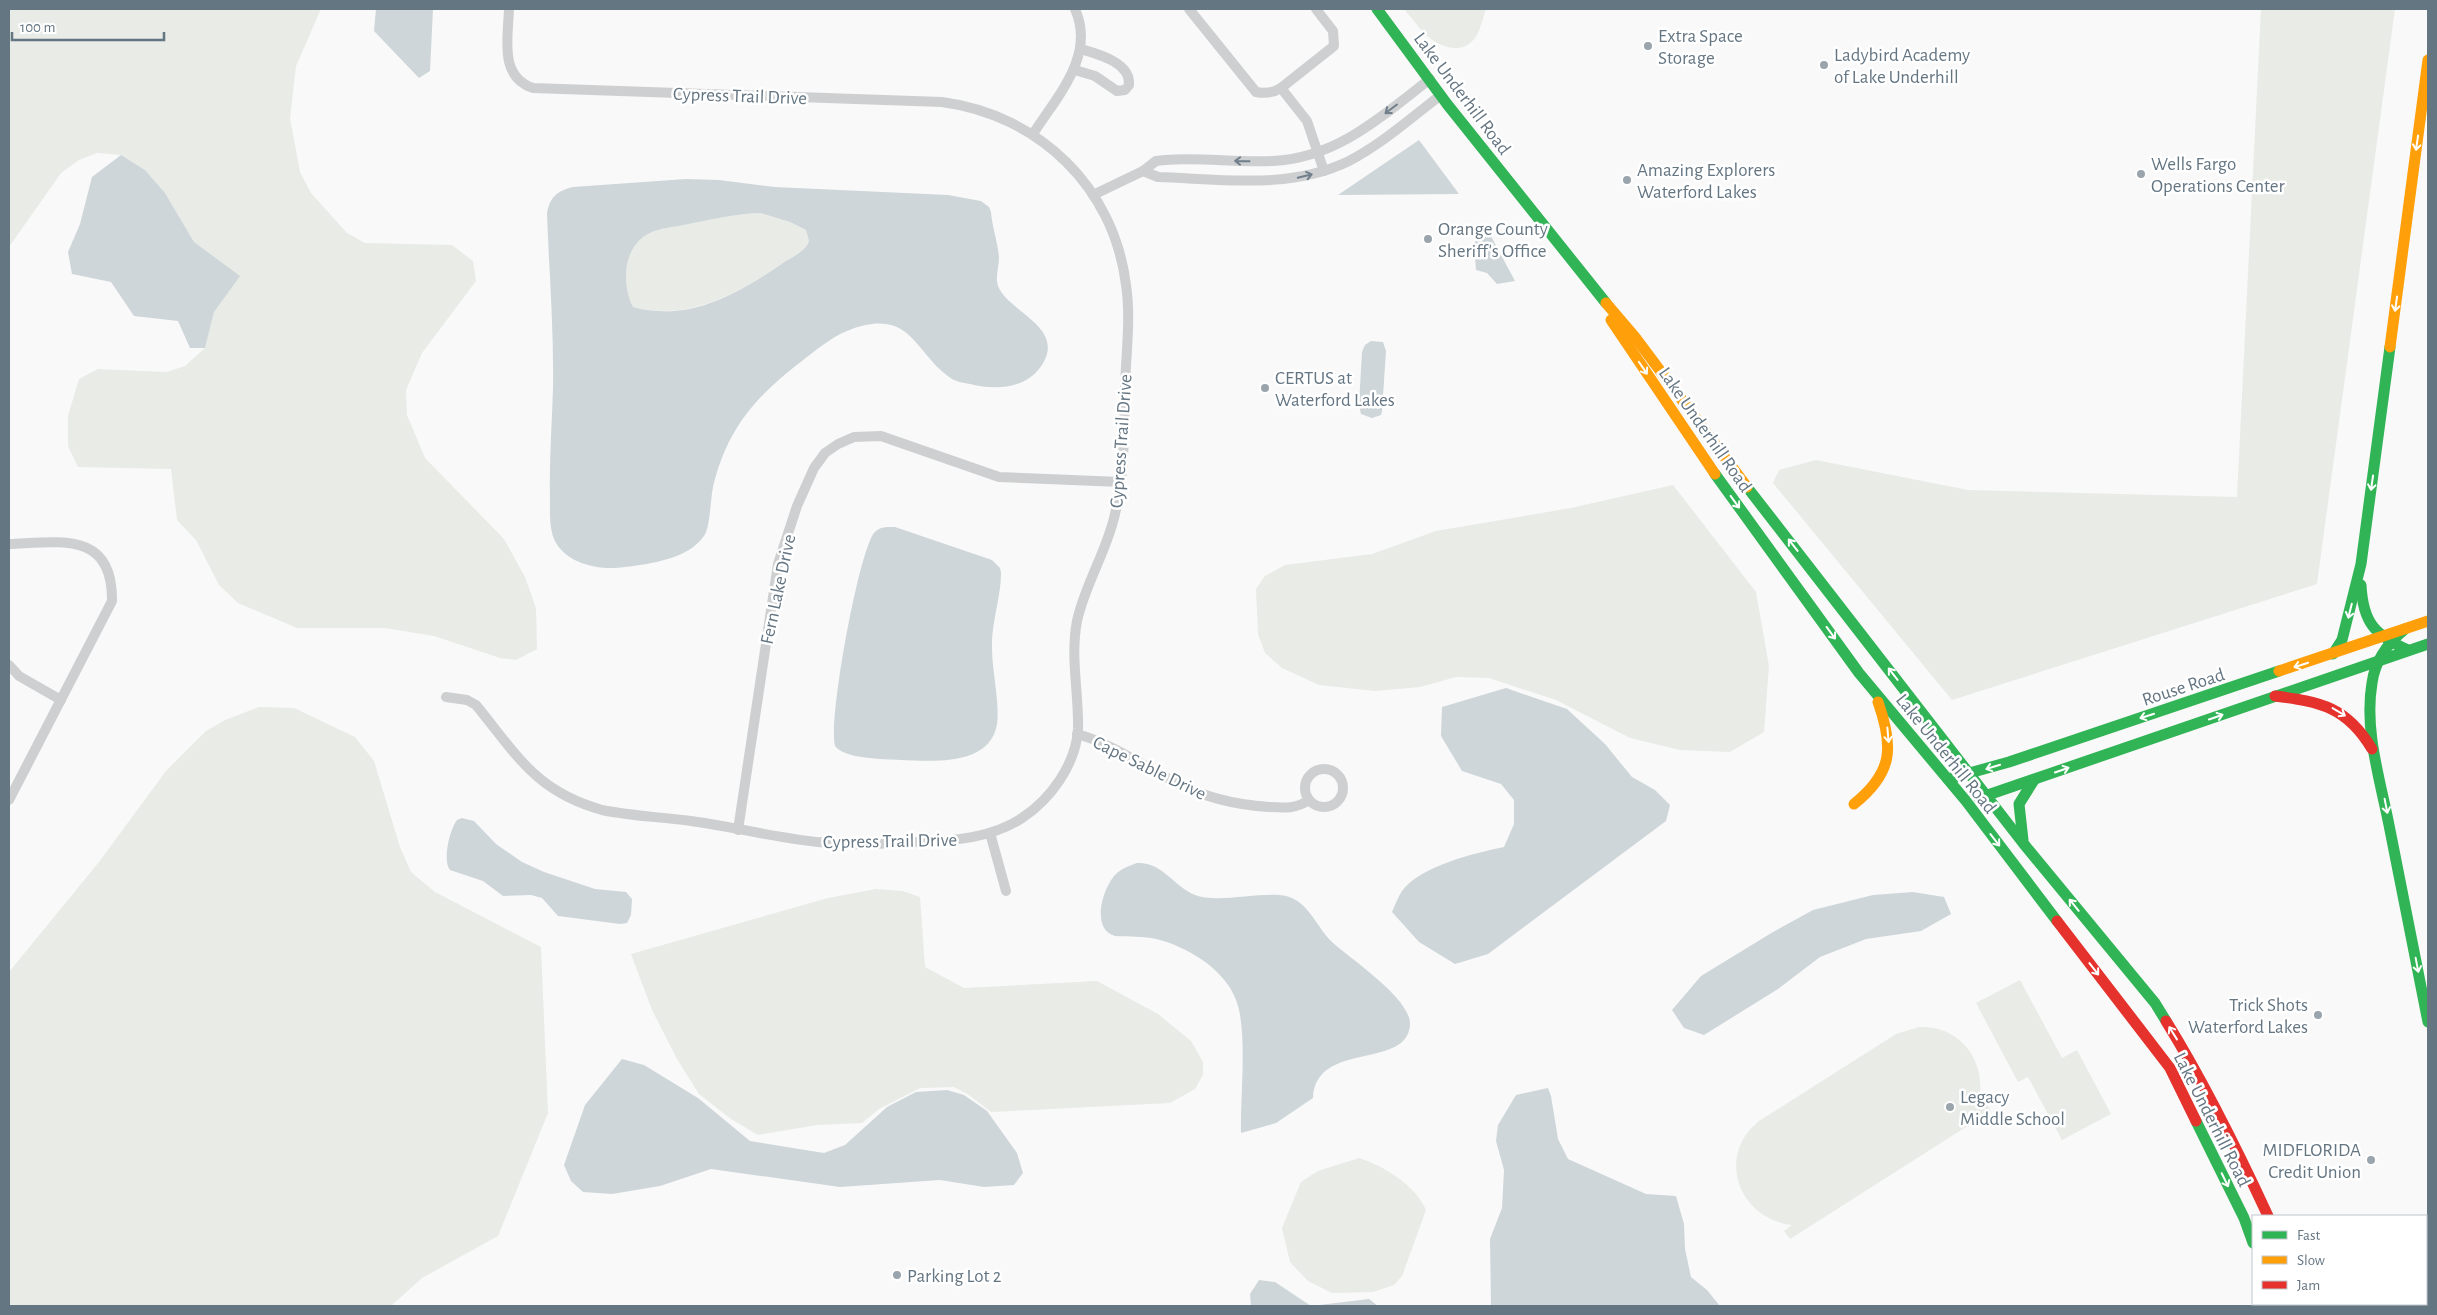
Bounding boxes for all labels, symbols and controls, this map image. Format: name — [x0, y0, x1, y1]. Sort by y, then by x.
scale bar — [12, 10, 165, 42]
text: 100 m — [20, 20, 55, 35]
place label: Extra Space Storage — [1658, 27, 1743, 68]
street label: Lake Underhill Road — [1410, 29, 1514, 159]
marker: Extra Space Storage — [1642, 40, 1654, 52]
place label: Ladybird Academy of Lake Underhill — [1834, 46, 1970, 87]
marker: Ladybird Academy of Lake Underhill — [1818, 59, 1830, 71]
street label: Cypress Trail Drive — [673, 85, 807, 108]
one-way arrow — [1385, 103, 1398, 114]
one-way arrow — [2412, 134, 2422, 150]
place label: Wells Fargo Operations Center — [2151, 155, 2285, 196]
one-way arrow — [1235, 156, 1251, 166]
place label: Amazing Explorers Waterford Lakes — [1637, 161, 1775, 202]
marker: Wells Fargo Operations Center — [2135, 168, 2147, 180]
one-way arrow — [1297, 170, 1313, 180]
marker: Amazing Explorers Waterford Lakes — [1621, 174, 1633, 186]
place label: Orange County Sheriff's Office — [1438, 220, 1548, 261]
marker: Orange County Sheriff's Office — [1422, 233, 1434, 245]
one-way arrow — [2390, 295, 2400, 311]
one-way arrow — [1638, 361, 1648, 375]
street label: Lake Underhill Road — [1655, 364, 1755, 496]
place label: CERTUS at Waterford Lakes — [1275, 369, 1395, 410]
street label: Cypress Trail Drive — [1107, 374, 1136, 509]
marker: CERTUS at Waterford Lakes — [1259, 382, 1271, 394]
one-way arrow — [2366, 475, 2376, 491]
one-way arrow — [1730, 495, 1741, 508]
street label: Fern Lake Drive — [758, 533, 799, 646]
one-way arrow — [1788, 539, 1799, 552]
one-way arrow — [2345, 602, 2354, 618]
one-way arrow — [1826, 626, 1836, 640]
one-way arrow — [2294, 661, 2309, 670]
street label: Rouse Road — [2140, 665, 2227, 710]
one-way arrow — [1888, 667, 1898, 681]
street label: Lake Underhill Road — [1892, 691, 2000, 817]
one-way arrow — [2331, 707, 2345, 717]
one-way arrow — [2139, 712, 2155, 722]
one-way arrow — [2207, 712, 2223, 721]
one-way arrow — [1883, 727, 1893, 743]
street label: Cape Sable Drive — [1090, 733, 1209, 804]
one-way arrow — [1985, 763, 2001, 773]
one-way arrow — [2054, 765, 2069, 774]
one-way arrow — [2381, 797, 2391, 813]
street label: Cypress Trail Drive — [823, 831, 957, 852]
one-way arrow — [1990, 833, 2001, 846]
one-way arrow — [2068, 899, 2079, 912]
one-way arrow — [2413, 957, 2422, 973]
one-way arrow — [2089, 962, 2099, 976]
place label: Trick Shots Waterford Lakes — [2188, 996, 2308, 1037]
marker: Trick Shots Waterford Lakes — [2312, 1009, 2324, 1021]
one-way arrow — [2168, 1027, 2178, 1041]
street label: Lake Underhill Road — [2170, 1050, 2254, 1190]
place label: Legacy Middle School — [1960, 1088, 2065, 1129]
marker: Legacy Middle School — [1944, 1101, 1956, 1113]
place label: MIDFLORIDA Credit Union — [2262, 1141, 2361, 1182]
marker: MIDFLORIDA Credit Union — [2365, 1154, 2377, 1166]
one-way arrow — [2221, 1172, 2230, 1187]
legend — [2252, 1215, 2427, 1305]
text: Fast — [2297, 1228, 2321, 1243]
text: Slow — [2297, 1253, 2325, 1268]
place label: Parking Lot 2 — [907, 1267, 1002, 1286]
marker: Parking Lot 2 — [891, 1269, 903, 1281]
text: Jam — [2297, 1278, 2320, 1293]

